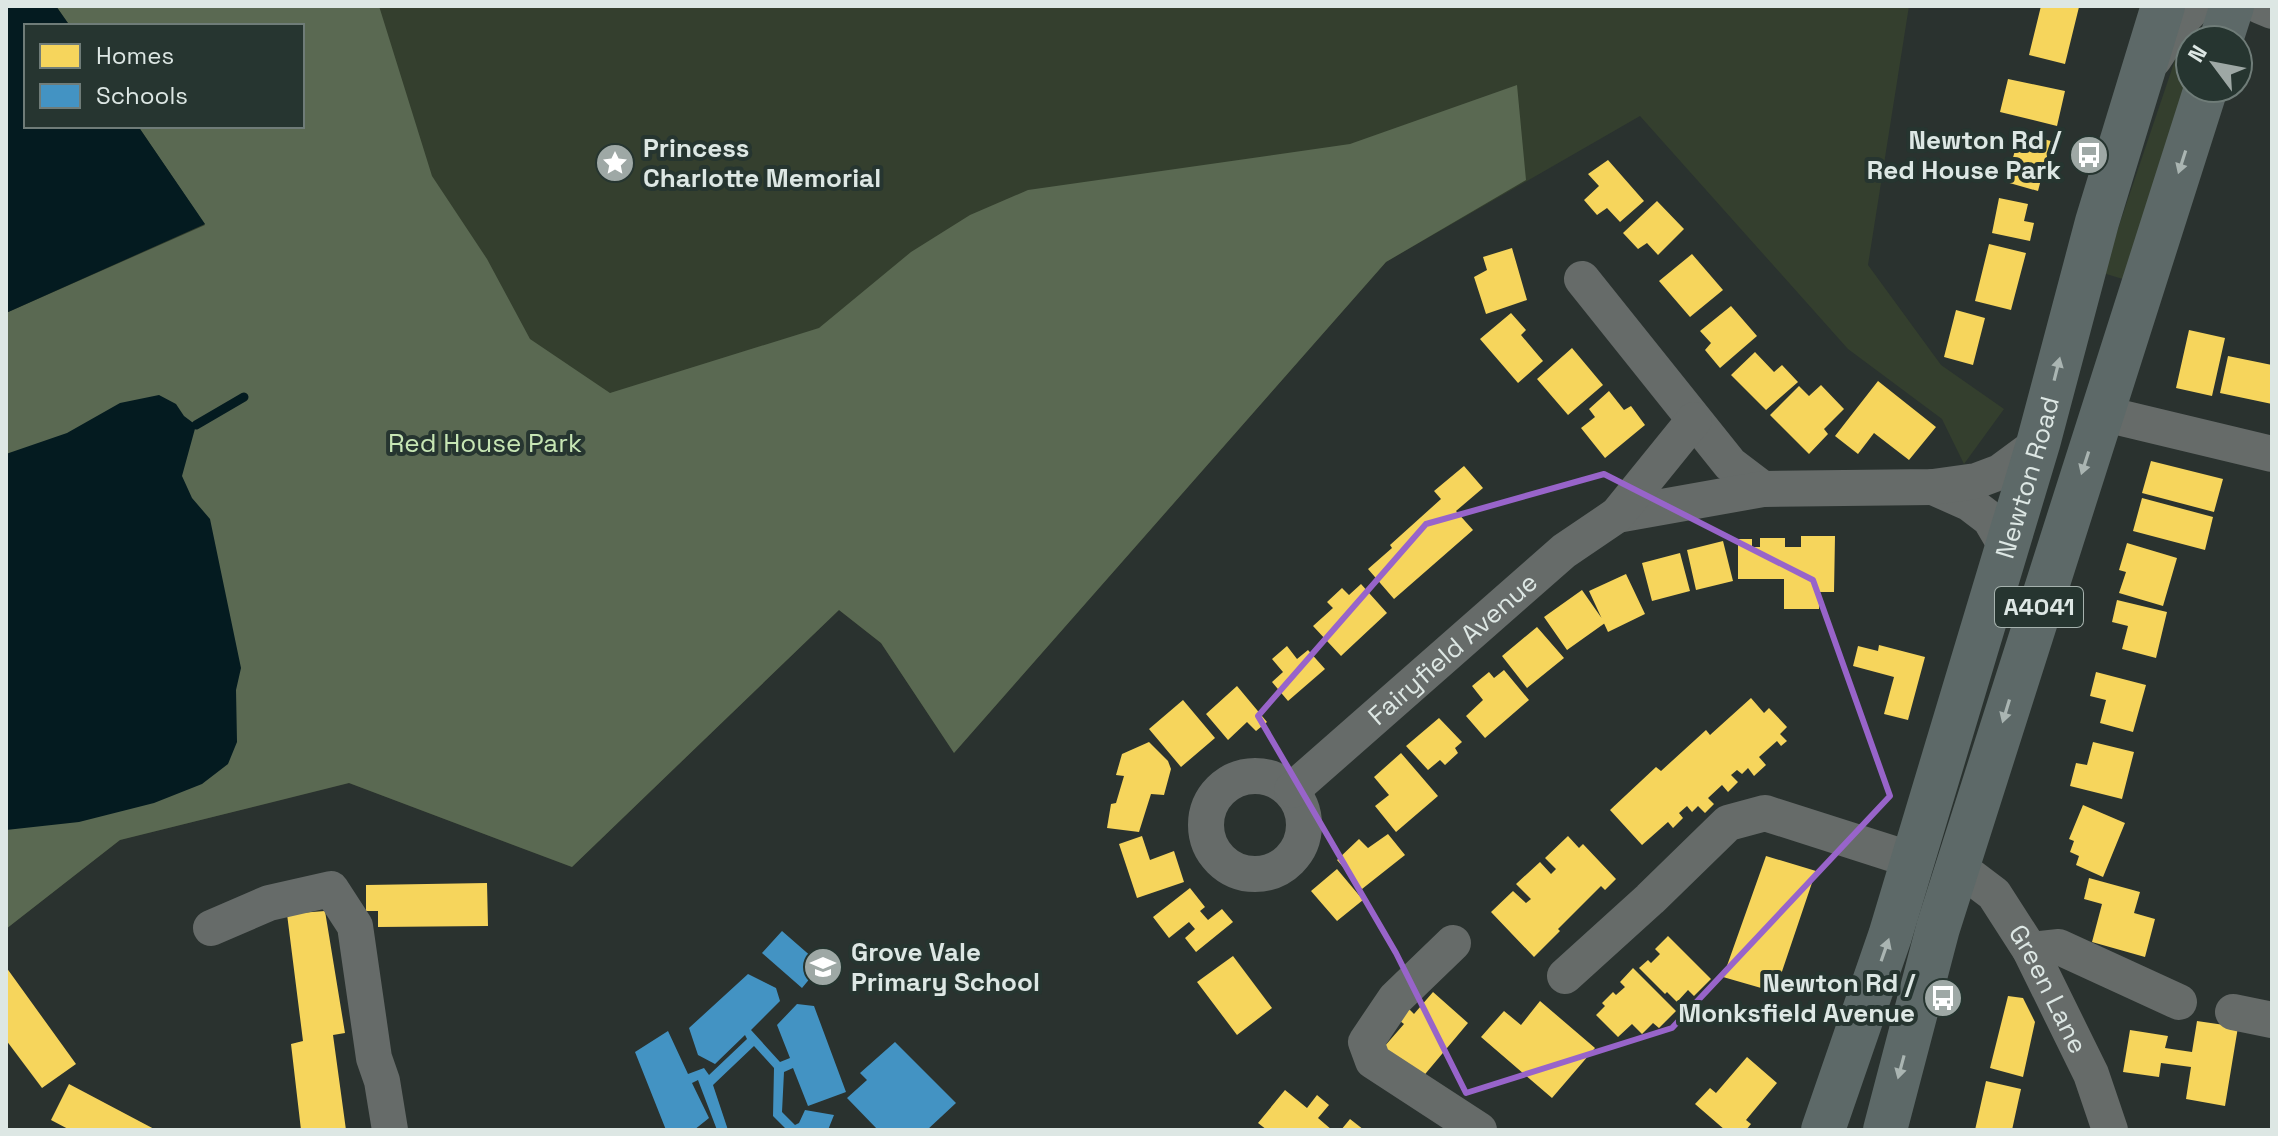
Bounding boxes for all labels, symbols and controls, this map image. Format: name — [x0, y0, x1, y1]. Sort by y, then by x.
legend — [24, 24, 304, 128]
north arrow — [2174, 24, 2254, 104]
text: Homes — [96, 40, 174, 71]
text: N — [2181, 40, 2213, 67]
text: Schools — [96, 80, 188, 111]
place label: Newton Rd / Red House Park — [1867, 123, 2062, 187]
place label: Princess Charlotte Memorial — [643, 131, 881, 195]
bus stop icon: Newton Rd / Red House Park — [2068, 134, 2110, 176]
place icon: Princess Charlotte Memorial — [594, 142, 636, 184]
one-way arrow — [2175, 151, 2188, 175]
one-way arrow — [2052, 356, 2064, 381]
street label: Newton Road — [1988, 393, 2067, 563]
park label: Red House Park — [388, 426, 582, 460]
one-way arrow — [2078, 451, 2091, 475]
street label: Fairyfield Avenue — [1361, 565, 1545, 732]
road number: A4041 — [1995, 587, 2083, 627]
one-way arrow — [1999, 699, 2012, 723]
street label: Green Lane — [2001, 918, 2095, 1059]
place label: Grove Vale Primary School — [851, 935, 1040, 999]
one-way arrow — [1880, 938, 1892, 962]
school or university icon: Grove Vale Primary School — [802, 946, 844, 988]
place label: Newton Rd / Monksfield Avenue — [1678, 966, 1916, 1030]
bus stop icon: Newton Rd / Monksfield Avenue — [1922, 977, 1964, 1019]
one-way arrow — [1894, 1056, 1907, 1080]

